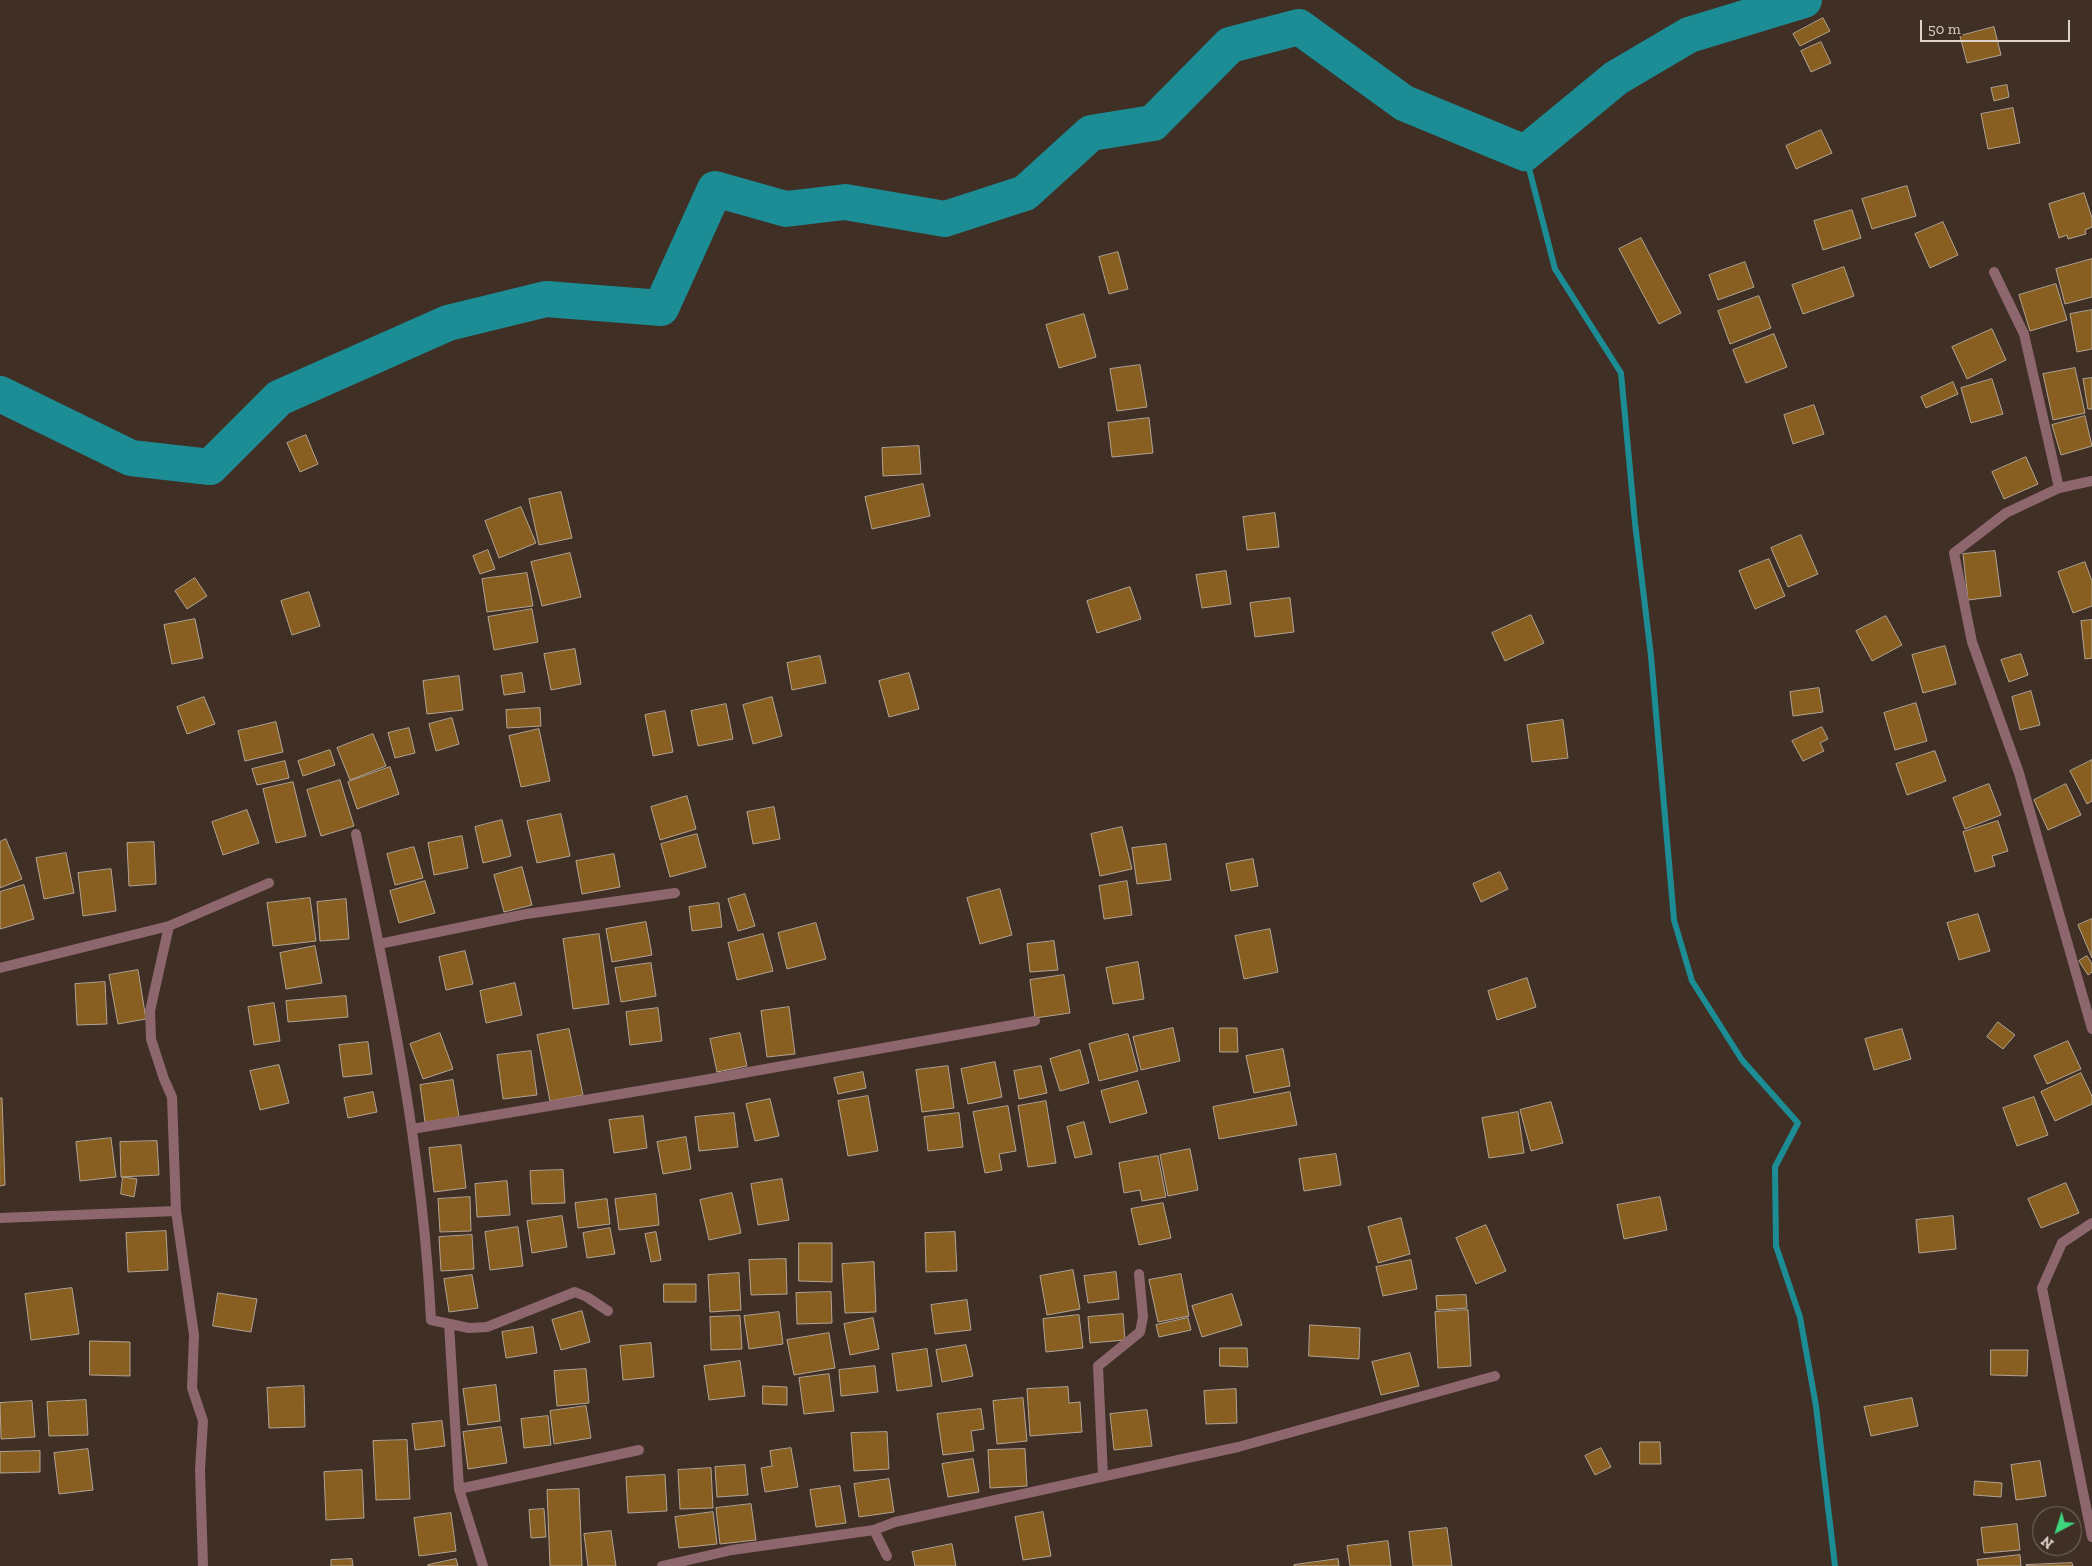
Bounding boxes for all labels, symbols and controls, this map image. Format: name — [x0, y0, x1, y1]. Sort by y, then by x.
scale bar — [1922, 10, 2072, 42]
text: 50 m — [1928, 20, 1961, 38]
north arrow — [2032, 1506, 2082, 1556]
text: N — [2038, 1532, 2057, 1552]

